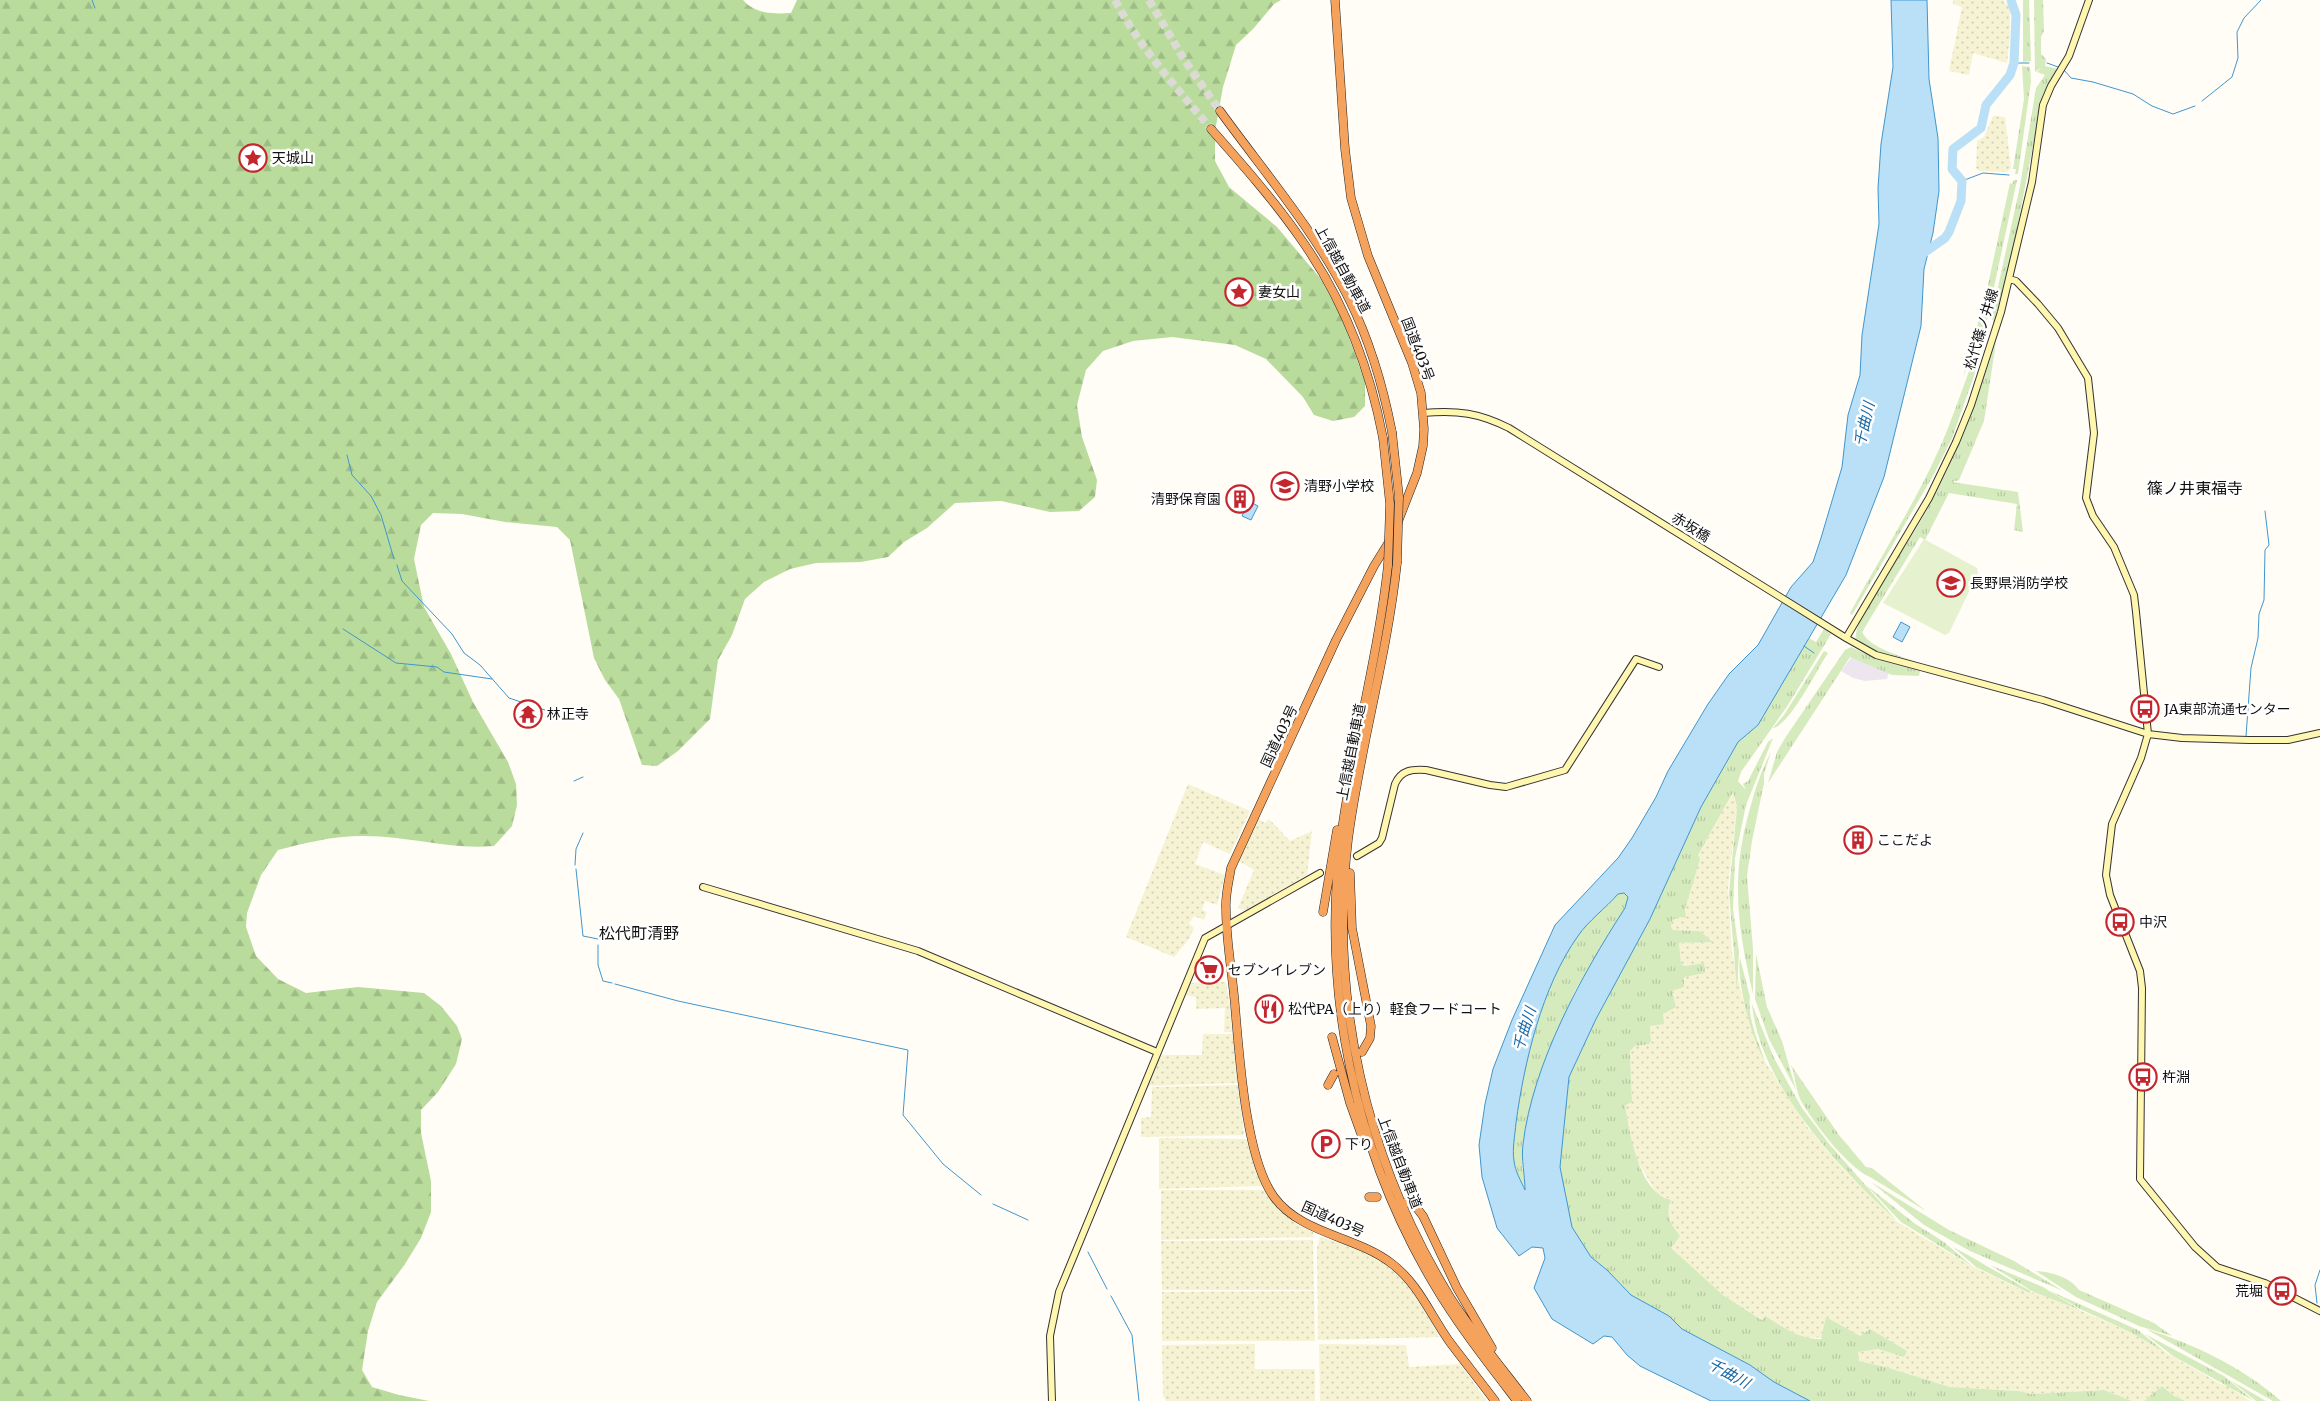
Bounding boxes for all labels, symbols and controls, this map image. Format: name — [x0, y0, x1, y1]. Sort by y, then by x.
place icon: 天城山 — [238, 143, 268, 173]
place label: 天城山 — [272, 149, 314, 167]
street label: 上信越自動車道 — [1311, 222, 1375, 316]
place icon: 妻女山 — [1224, 277, 1254, 307]
place label: 妻女山 — [1258, 283, 1300, 301]
street label: 松代篠ノ井線 — [1960, 286, 2002, 372]
street label: 国道403号 — [1398, 315, 1438, 383]
water label: 千曲川 — [1850, 398, 1879, 448]
school or university icon: 清野小学校 — [1270, 471, 1300, 501]
place label: 清野小学校 — [1304, 477, 1374, 495]
district label: 篠ノ井東福寺 — [2147, 478, 2243, 498]
building icon: 清野保育園 — [1225, 484, 1255, 514]
place label: 清野保育園 — [1151, 490, 1221, 508]
street label: 赤坂橋 — [1668, 508, 1714, 546]
school or university icon: 長野県消防学校 — [1936, 568, 1966, 598]
place label: 長野県消防学校 — [1970, 574, 2068, 592]
bus stop icon: JA東部流通センター — [2130, 694, 2160, 724]
temple icon: 林正寺 — [513, 699, 543, 729]
place label: JA東部流通センター — [2163, 700, 2291, 718]
street label: 国道403号 — [1257, 702, 1301, 770]
street label: 上信越自動車道 — [1333, 702, 1369, 802]
place label: 林正寺 — [547, 705, 589, 723]
building icon: ここだよ — [1843, 825, 1873, 855]
place label: ここだよ — [1877, 831, 1933, 849]
bus stop icon: 中沢 — [2105, 907, 2135, 937]
place label: 中沢 — [2139, 913, 2167, 931]
district label: 松代町清野 — [599, 923, 679, 943]
supermarket icon: セブンイレブン — [1194, 955, 1224, 985]
place label: セブンイレブン — [1228, 961, 1326, 979]
restaurant icon: 松代PA（上り）軽食フードコート — [1254, 994, 1284, 1024]
place label: 松代PA（上り）軽食フードコート — [1288, 1000, 1502, 1018]
water label: 千曲川 — [1508, 1003, 1540, 1053]
bus stop icon: 杵淵 — [2128, 1062, 2158, 1092]
place label: 杵淵 — [2162, 1068, 2190, 1086]
street label: 上信越自動車道 — [1374, 1113, 1426, 1211]
parking icon: 下り — [1311, 1129, 1341, 1159]
place label: 下り — [1345, 1135, 1373, 1153]
street label: 国道403号 — [1299, 1197, 1367, 1241]
bus stop icon: 荒堀 — [2267, 1276, 2297, 1306]
place label: 荒堀 — [2235, 1282, 2263, 1300]
water label: 千曲川 — [1705, 1354, 1755, 1393]

